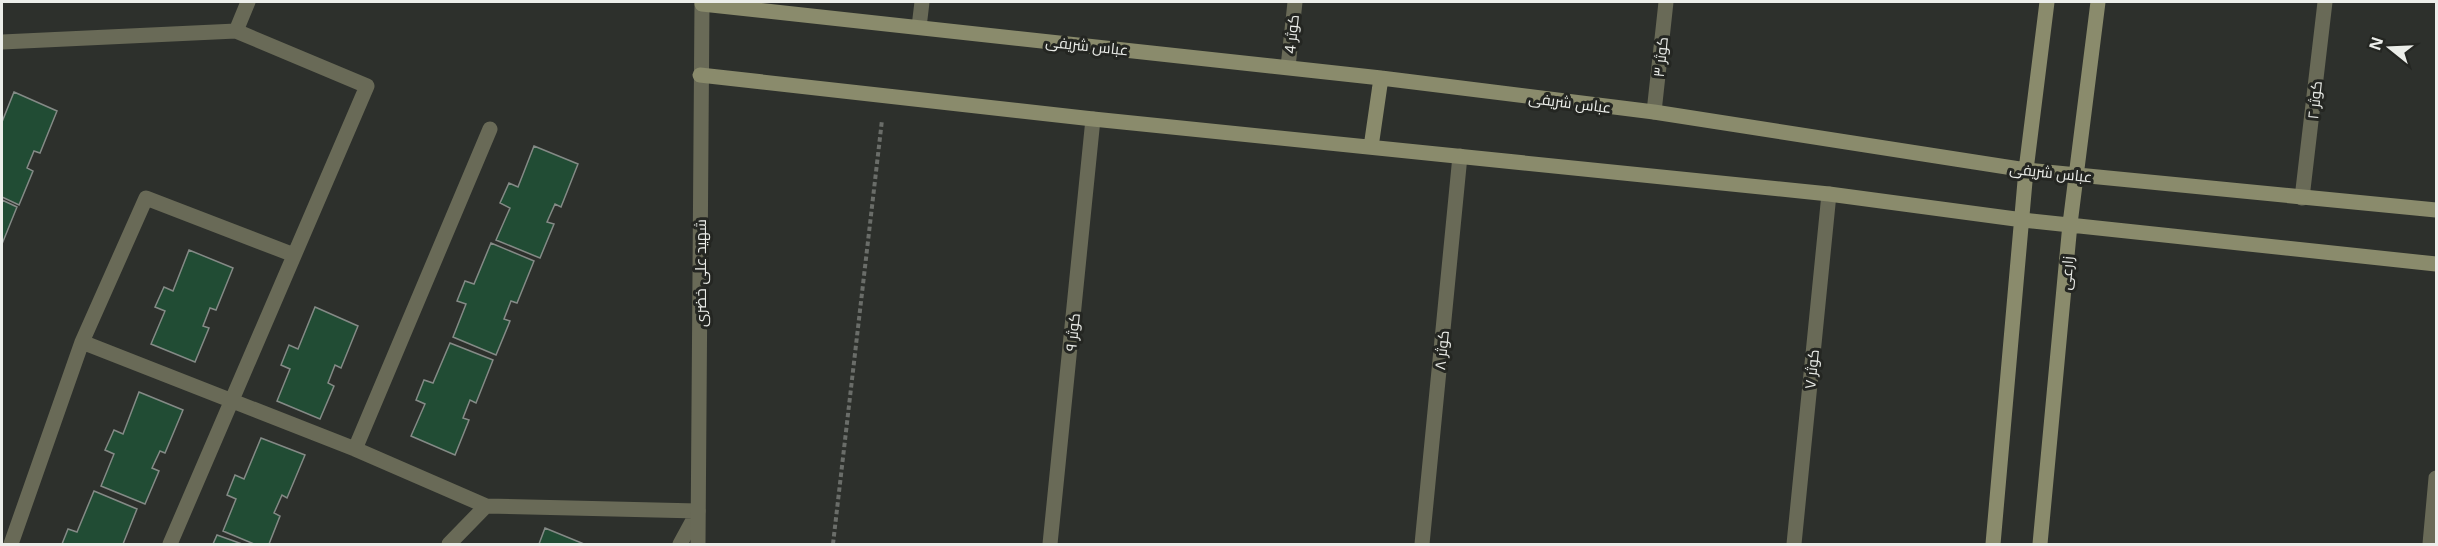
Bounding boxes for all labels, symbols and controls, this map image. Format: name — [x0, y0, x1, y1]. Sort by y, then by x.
street label: کوثر 4 — [1279, 14, 1303, 54]
north arrow — [2360, 18, 2420, 78]
street label: عباس شریفی — [1044, 31, 1129, 60]
text: N — [2363, 34, 2388, 53]
street label: کوثر ۳ — [1648, 36, 1672, 78]
street label: کوثر ۲ — [2302, 80, 2326, 120]
street label: عباس شریفی — [1527, 87, 1613, 118]
street label: عباس شریفی — [2008, 158, 2093, 187]
street label: شهید علی خضری — [690, 219, 711, 327]
street label: زارعی — [2055, 255, 2078, 291]
street label: کوثر ۹ — [1060, 312, 1084, 352]
street label: کوثر ۸ — [1429, 329, 1453, 371]
street label: کوثر ۷ — [1799, 348, 1823, 390]

